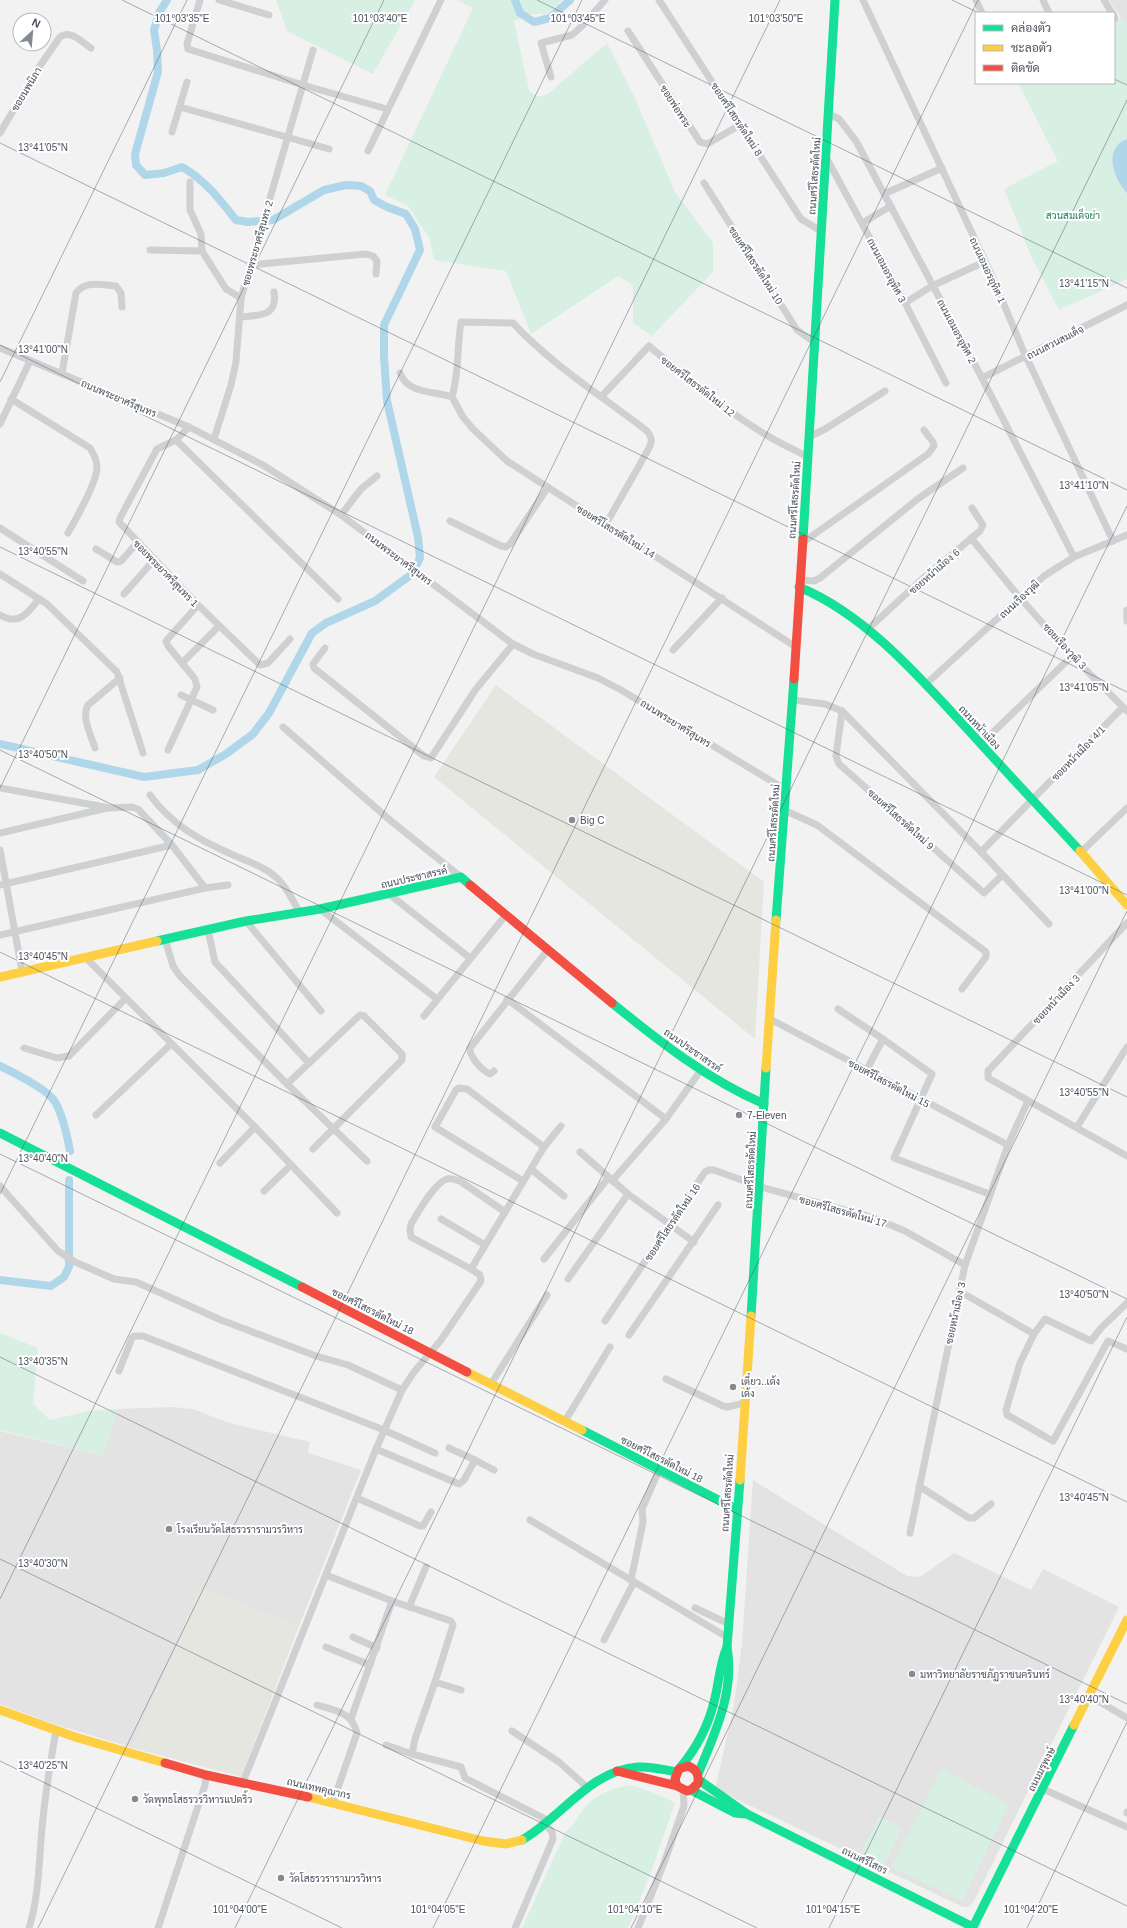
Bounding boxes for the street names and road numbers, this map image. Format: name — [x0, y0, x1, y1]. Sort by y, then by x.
street label: ซอยนพนิภา — [9, 65, 44, 113]
street label: ซอยศรีโสธรตัดใหม่ 8 — [709, 80, 765, 158]
street label: ซอยพ่อพระ — [658, 83, 694, 129]
street label: ถนนศรีโสธรตัดใหม่ — [805, 137, 823, 215]
street label: ซอยพระยาศรีสุนทร 2 — [239, 198, 277, 288]
street label: ซอยศรีโสธรตัดใหม่ 10 — [726, 224, 786, 307]
street label: ถนนเอมอรอุทิศ 3 — [863, 236, 908, 306]
street label: ถนนเอมอรอุทิศ 1 — [966, 236, 1008, 306]
street label: ถนนเอมอรอุทิศ 2 — [933, 297, 978, 367]
street label: ถนนสวนสมเด็จ — [1024, 322, 1086, 362]
street label: ซอยศรีโสธรตัดใหม่ 12 — [659, 353, 738, 419]
street label: ถนนพระยาศรีสุนทร — [79, 377, 159, 421]
street label: ถนนศรีโสธรตัดใหม่ — [785, 461, 803, 539]
street label: ซอยศรีโสธรตัดใหม่ 14 — [574, 502, 658, 560]
street label: ถนนพระยาศรีสุนทร — [362, 529, 435, 589]
street label: ซอยพระยาศรีสุนทร 1 — [130, 537, 201, 611]
street label: ซอยหน้าเมือง 6 — [906, 545, 962, 596]
street label: ถนนเรืองวุฒิ — [996, 577, 1043, 622]
street label: ซอยเรืองวุฒิ 3 — [1039, 621, 1089, 673]
street label: ถนนพระยาศรีสุนทร — [637, 696, 714, 751]
street label: ถนนหน้าเมือง — [957, 703, 1003, 751]
street label: ซอยหน้าเมือง 4/1 — [1049, 723, 1108, 783]
street label: ถนนศรีโสธรตัดใหม่ — [764, 784, 782, 862]
street label: ซอยศรีโสธรตัดใหม่ 9 — [865, 786, 937, 852]
street label: ถนนประชาสรรค์ — [379, 863, 448, 890]
street label: ซอยหน้าเมือง 3 — [1030, 971, 1082, 1026]
street label: ถนนประชาสรรค์ — [662, 1025, 725, 1074]
street label: ซอยศรีโสธรตัดใหม่ 15 — [846, 1056, 932, 1110]
street label: ถนนศรีโสธรตัดใหม่ — [742, 1131, 758, 1209]
street label: ซอยศรีโสธรตัดใหม่ 16 — [642, 1181, 703, 1263]
street label: ซอยศรีโสธรตัดใหม่ 17 — [798, 1193, 889, 1229]
street label: ซอยหน้าเมือง 3 — [943, 1280, 968, 1345]
street label: ซอยศรีโสธรตัดใหม่ 18 — [330, 1285, 416, 1337]
street label: ซอยศรีโสธรตัดใหม่ 18 — [619, 1433, 705, 1485]
street label: ถนนศรีโสธรตัดใหม่ — [718, 1454, 736, 1532]
street label: ถนนมรุพงษ์ — [1024, 1744, 1059, 1794]
street label: ถนนเทพคุณากร — [285, 1776, 352, 1803]
street label: ถนนศรีโสธร — [840, 1844, 890, 1876]

